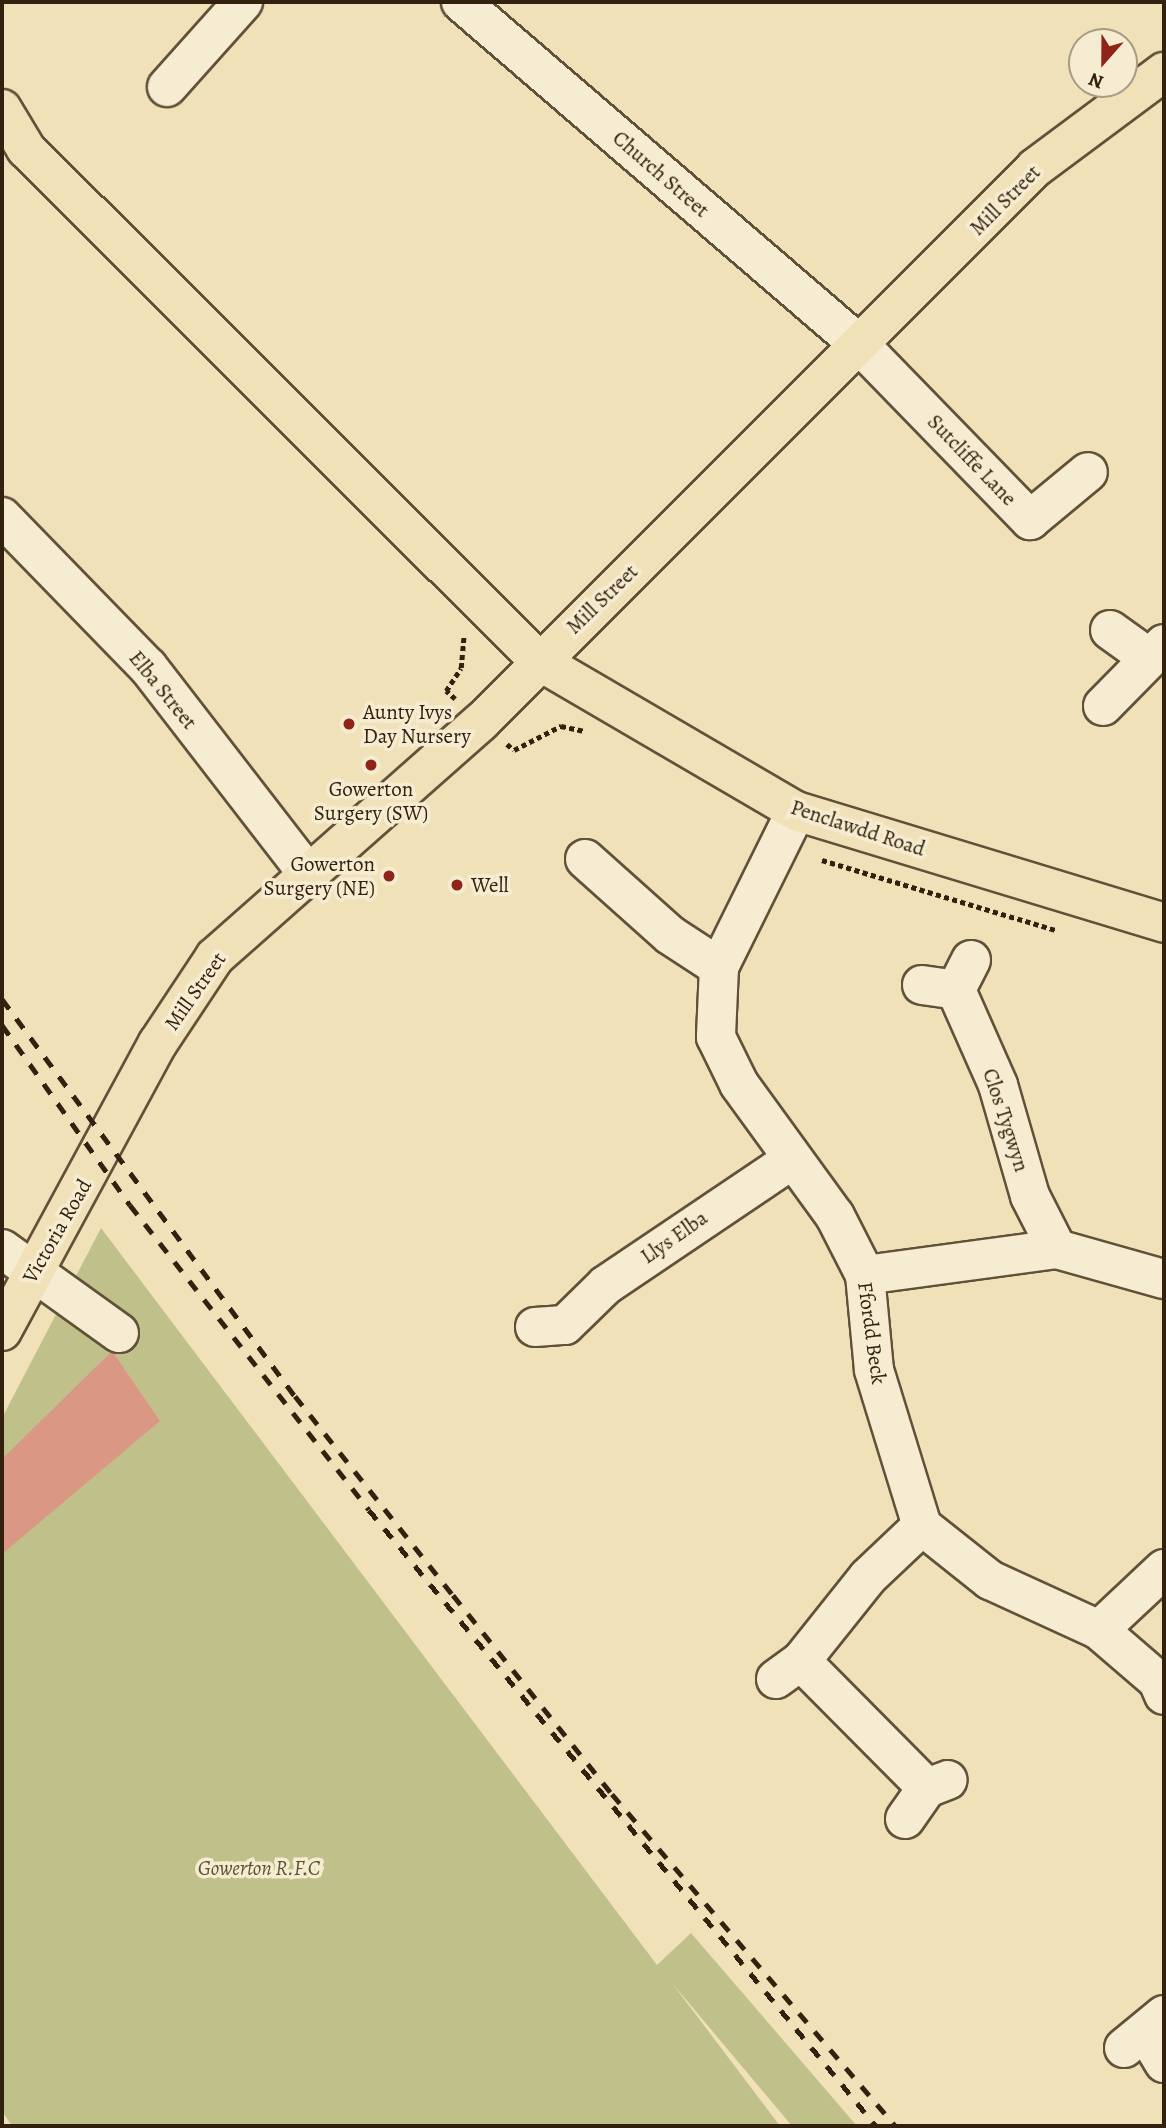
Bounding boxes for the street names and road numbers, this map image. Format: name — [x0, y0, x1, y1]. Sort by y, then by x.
street label: Church Street — [608, 125, 714, 223]
street label: Mill Street — [964, 159, 1046, 241]
street label: Sutcliffe Lane — [922, 409, 1022, 511]
street label: Mill Street — [561, 559, 643, 639]
street label: Elba Street — [124, 646, 202, 734]
street label: Penclawdd Road — [788, 794, 928, 862]
street label: Mill Street — [159, 947, 231, 1035]
street label: Clos Tygwyn — [978, 1065, 1034, 1175]
street label: Victoria Road — [17, 1175, 97, 1287]
street label: Llys Elba — [636, 1205, 712, 1269]
street label: Ffordd Beck — [852, 1280, 892, 1386]

